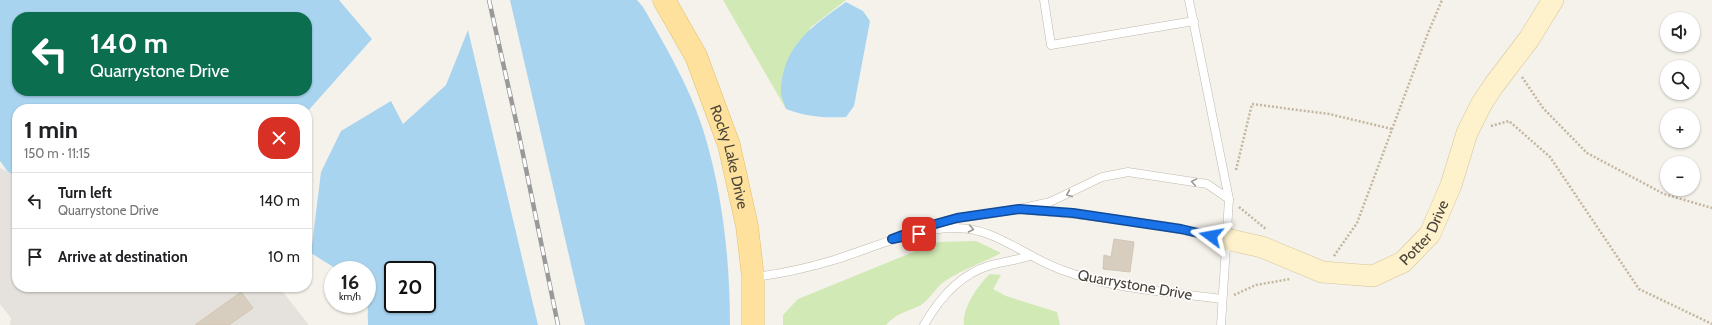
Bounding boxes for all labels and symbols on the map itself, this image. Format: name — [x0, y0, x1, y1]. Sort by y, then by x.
street label: Rocky Lake Drive — [706, 102, 752, 211]
one-way arrow — [1191, 178, 1197, 187]
one-way arrow — [1066, 189, 1073, 197]
street label: Potter Drive — [1396, 197, 1453, 269]
position arrow — [1190, 215, 1232, 257]
pin — [902, 217, 936, 251]
one-way arrow — [968, 225, 975, 233]
speed limit sign: 20 — [384, 261, 436, 313]
street label: Quarrystone Drive — [1076, 266, 1194, 304]

